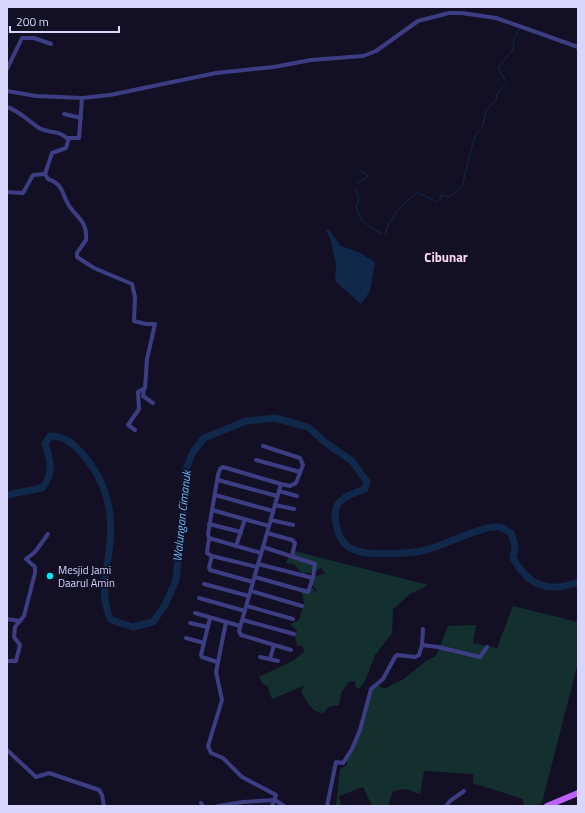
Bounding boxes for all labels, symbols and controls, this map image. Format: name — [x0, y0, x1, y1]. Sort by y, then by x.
scale bar — [10, 8, 119, 34]
text: 200 m — [16, 12, 49, 31]
district label: Cibunar — [424, 247, 468, 267]
water label: Walungan Cimanuk — [167, 468, 196, 562]
place label: Mesjid Jami Daarul Amin — [58, 562, 115, 591]
marker: Mesjid Jami Daarul Amin — [45, 571, 55, 581]

